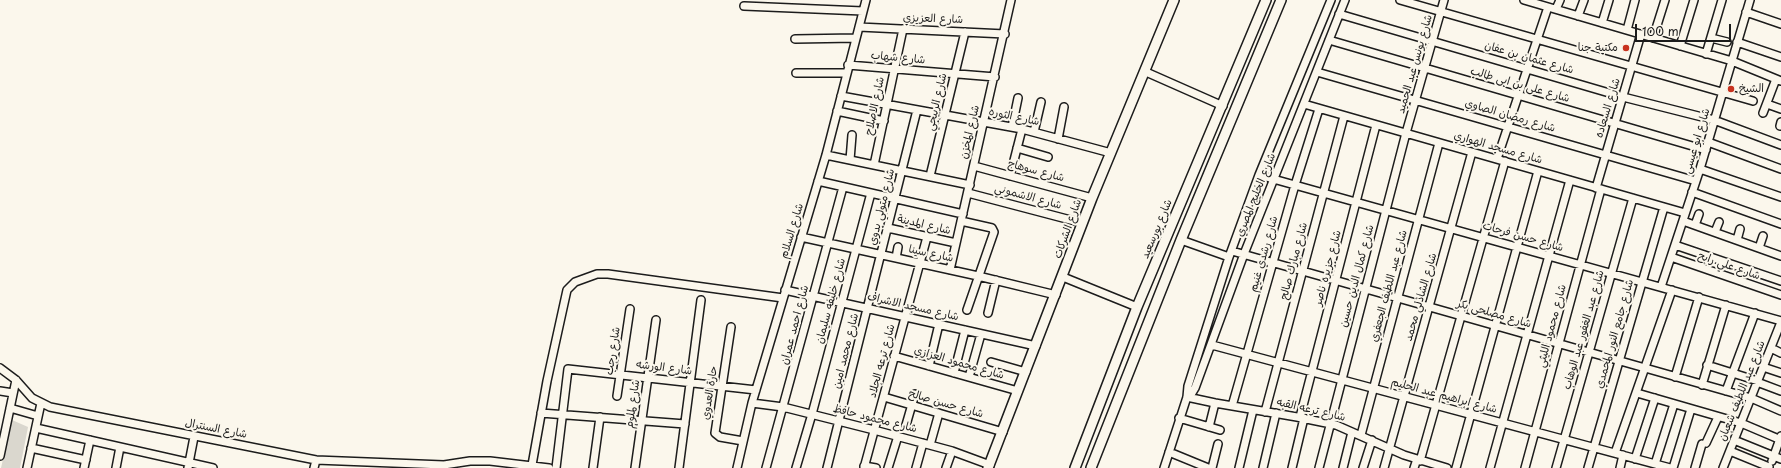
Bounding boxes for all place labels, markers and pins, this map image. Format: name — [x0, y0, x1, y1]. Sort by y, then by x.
place label: مكتبة جنا — [1578, 41, 1618, 55]
marker: مكتبة جنا — [1621, 43, 1631, 53]
place label: الشيخ — [1739, 82, 1764, 96]
marker: الشيخ — [1726, 84, 1736, 94]

